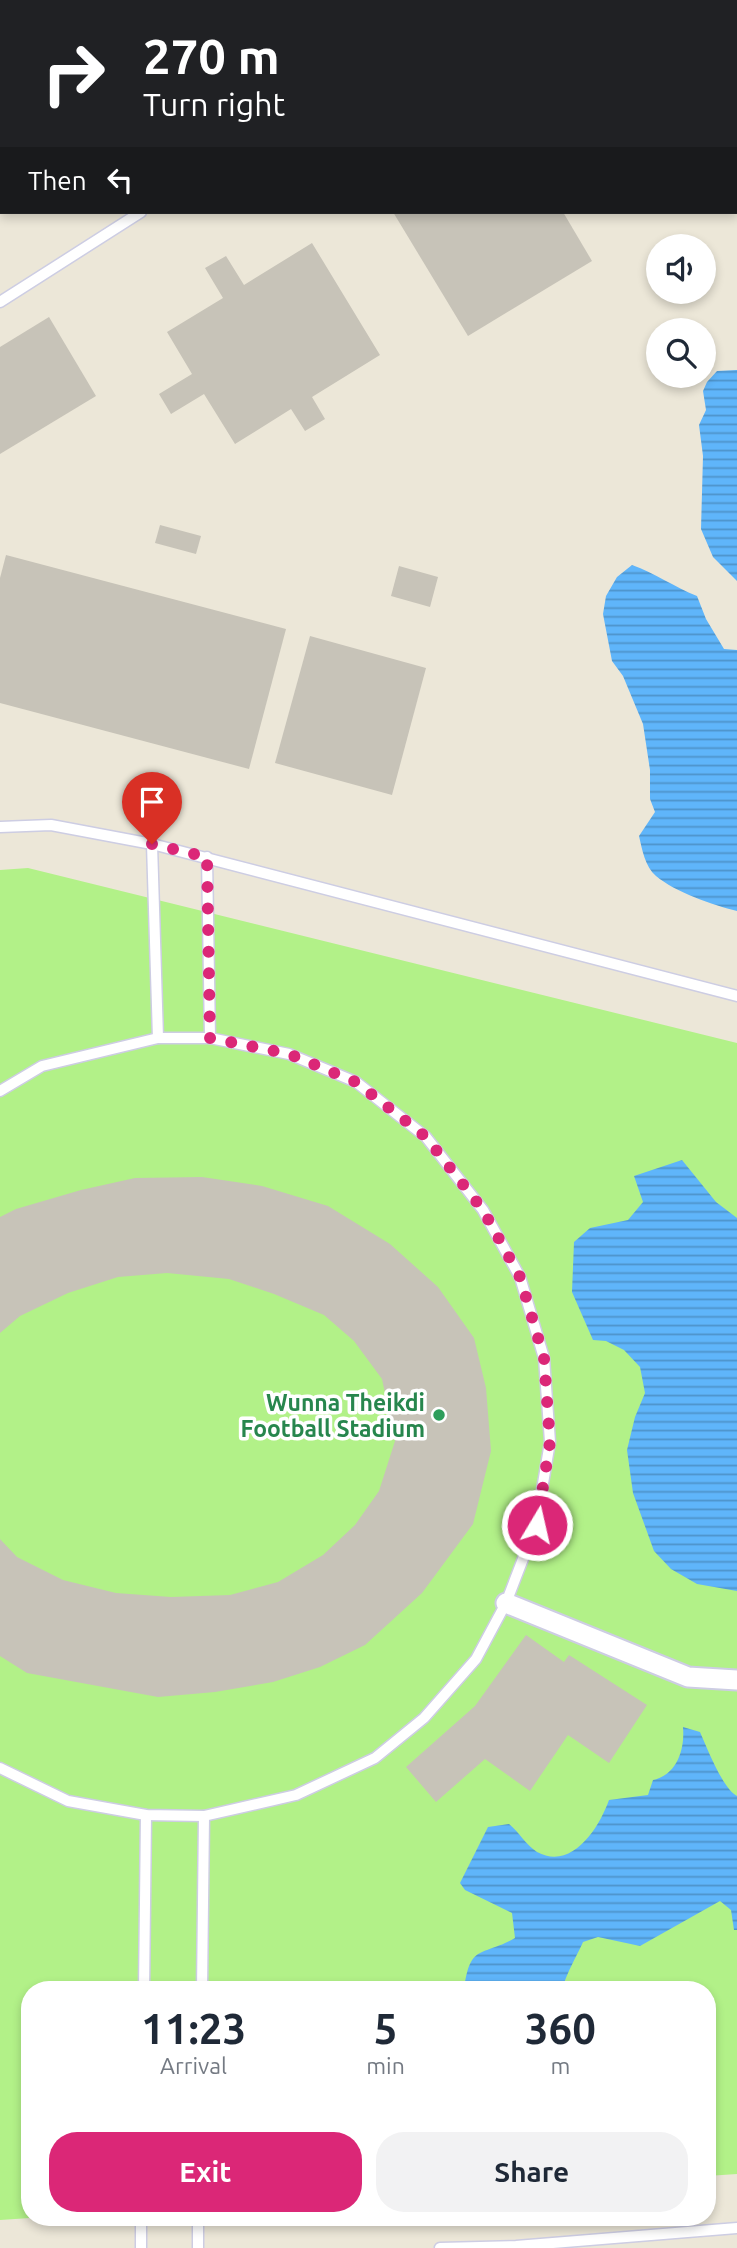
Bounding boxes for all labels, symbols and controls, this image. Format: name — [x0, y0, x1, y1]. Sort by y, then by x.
icon: right — [28, 28, 119, 119]
text: 270 m — [143, 28, 280, 83]
text: Turn right — [143, 86, 285, 122]
icon: left — [101, 161, 139, 199]
text: Then — [28, 166, 87, 195]
map controls — [646, 234, 716, 388]
button: sound — [646, 234, 716, 304]
button: search — [646, 318, 716, 388]
pin — [122, 772, 182, 844]
icon: arrive — [133, 783, 171, 821]
place label: Wunna Theikdi Football Stadium — [240, 1390, 425, 1441]
marker: Wunna Theikdi Football Stadium — [431, 1407, 447, 1423]
position arrow — [500, 1488, 574, 1562]
text: 11:23 — [141, 2005, 246, 2052]
text: 5 — [374, 2005, 397, 2052]
text: 360 — [525, 2005, 596, 2052]
text: Arrival — [160, 2053, 227, 2078]
text: min — [366, 2053, 405, 2078]
text: m — [550, 2053, 570, 2078]
button: Exit — [49, 2132, 362, 2212]
button: Share — [376, 2132, 688, 2212]

